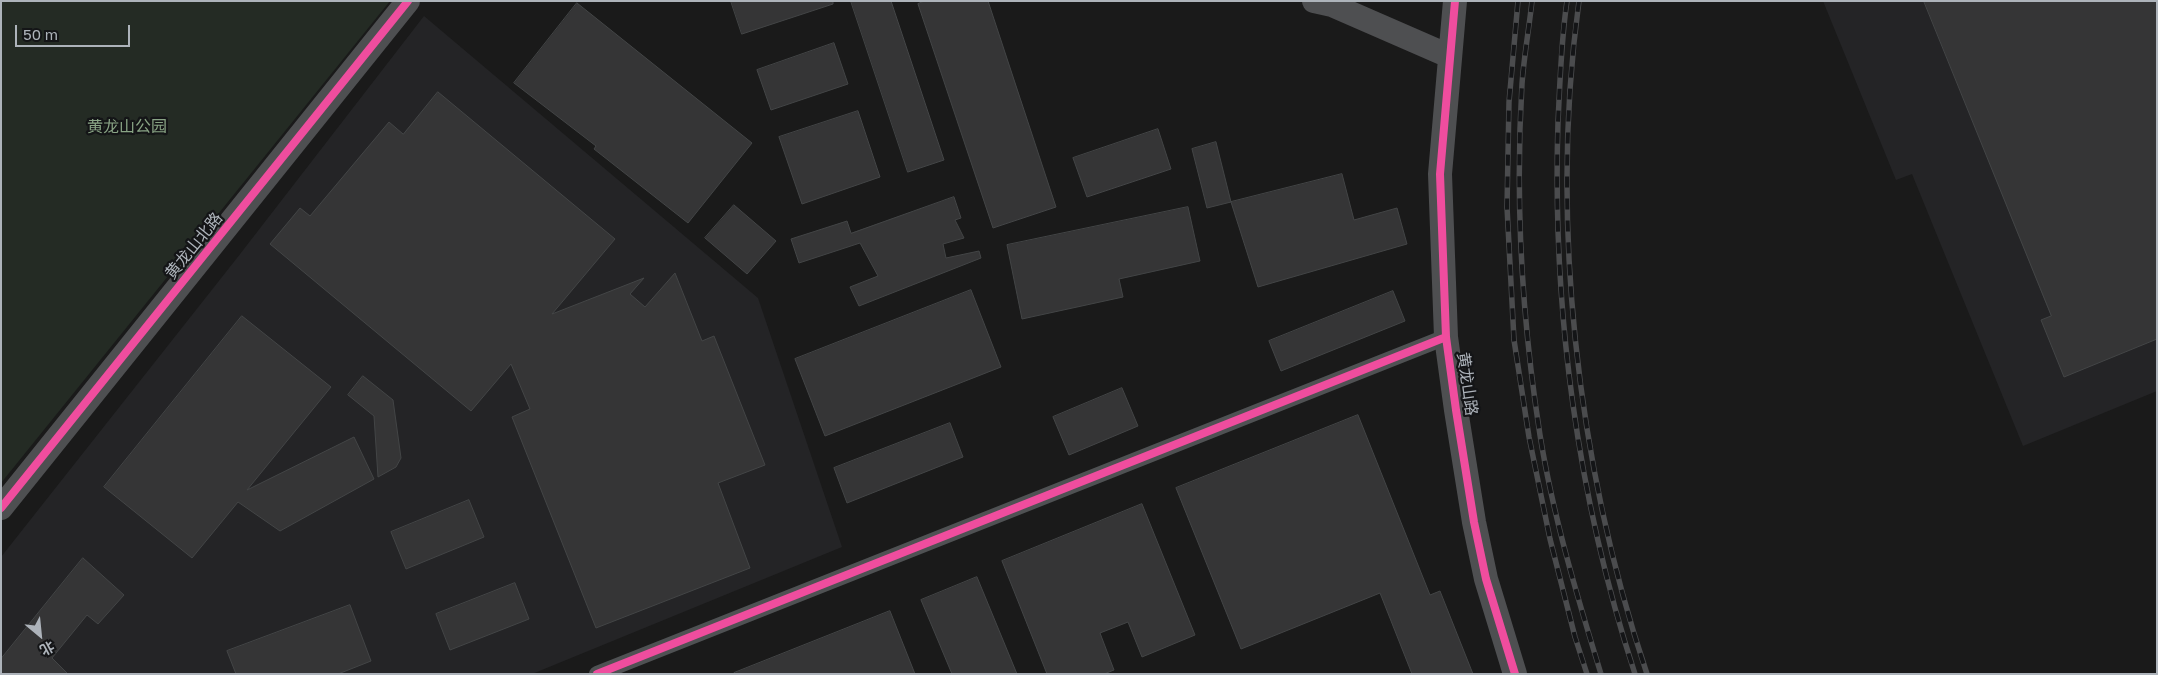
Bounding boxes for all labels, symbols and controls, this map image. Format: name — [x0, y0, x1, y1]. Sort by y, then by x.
scale bar — [18, 15, 132, 47]
text: 50 m — [23, 25, 58, 43]
park label: 黄龙山公园 — [87, 117, 167, 137]
street label: 黄龙山北路 — [161, 209, 227, 283]
street label: 黄龙山路 — [1453, 351, 1481, 417]
north arrow — [15, 610, 65, 660]
text: 北 — [37, 638, 57, 659]

